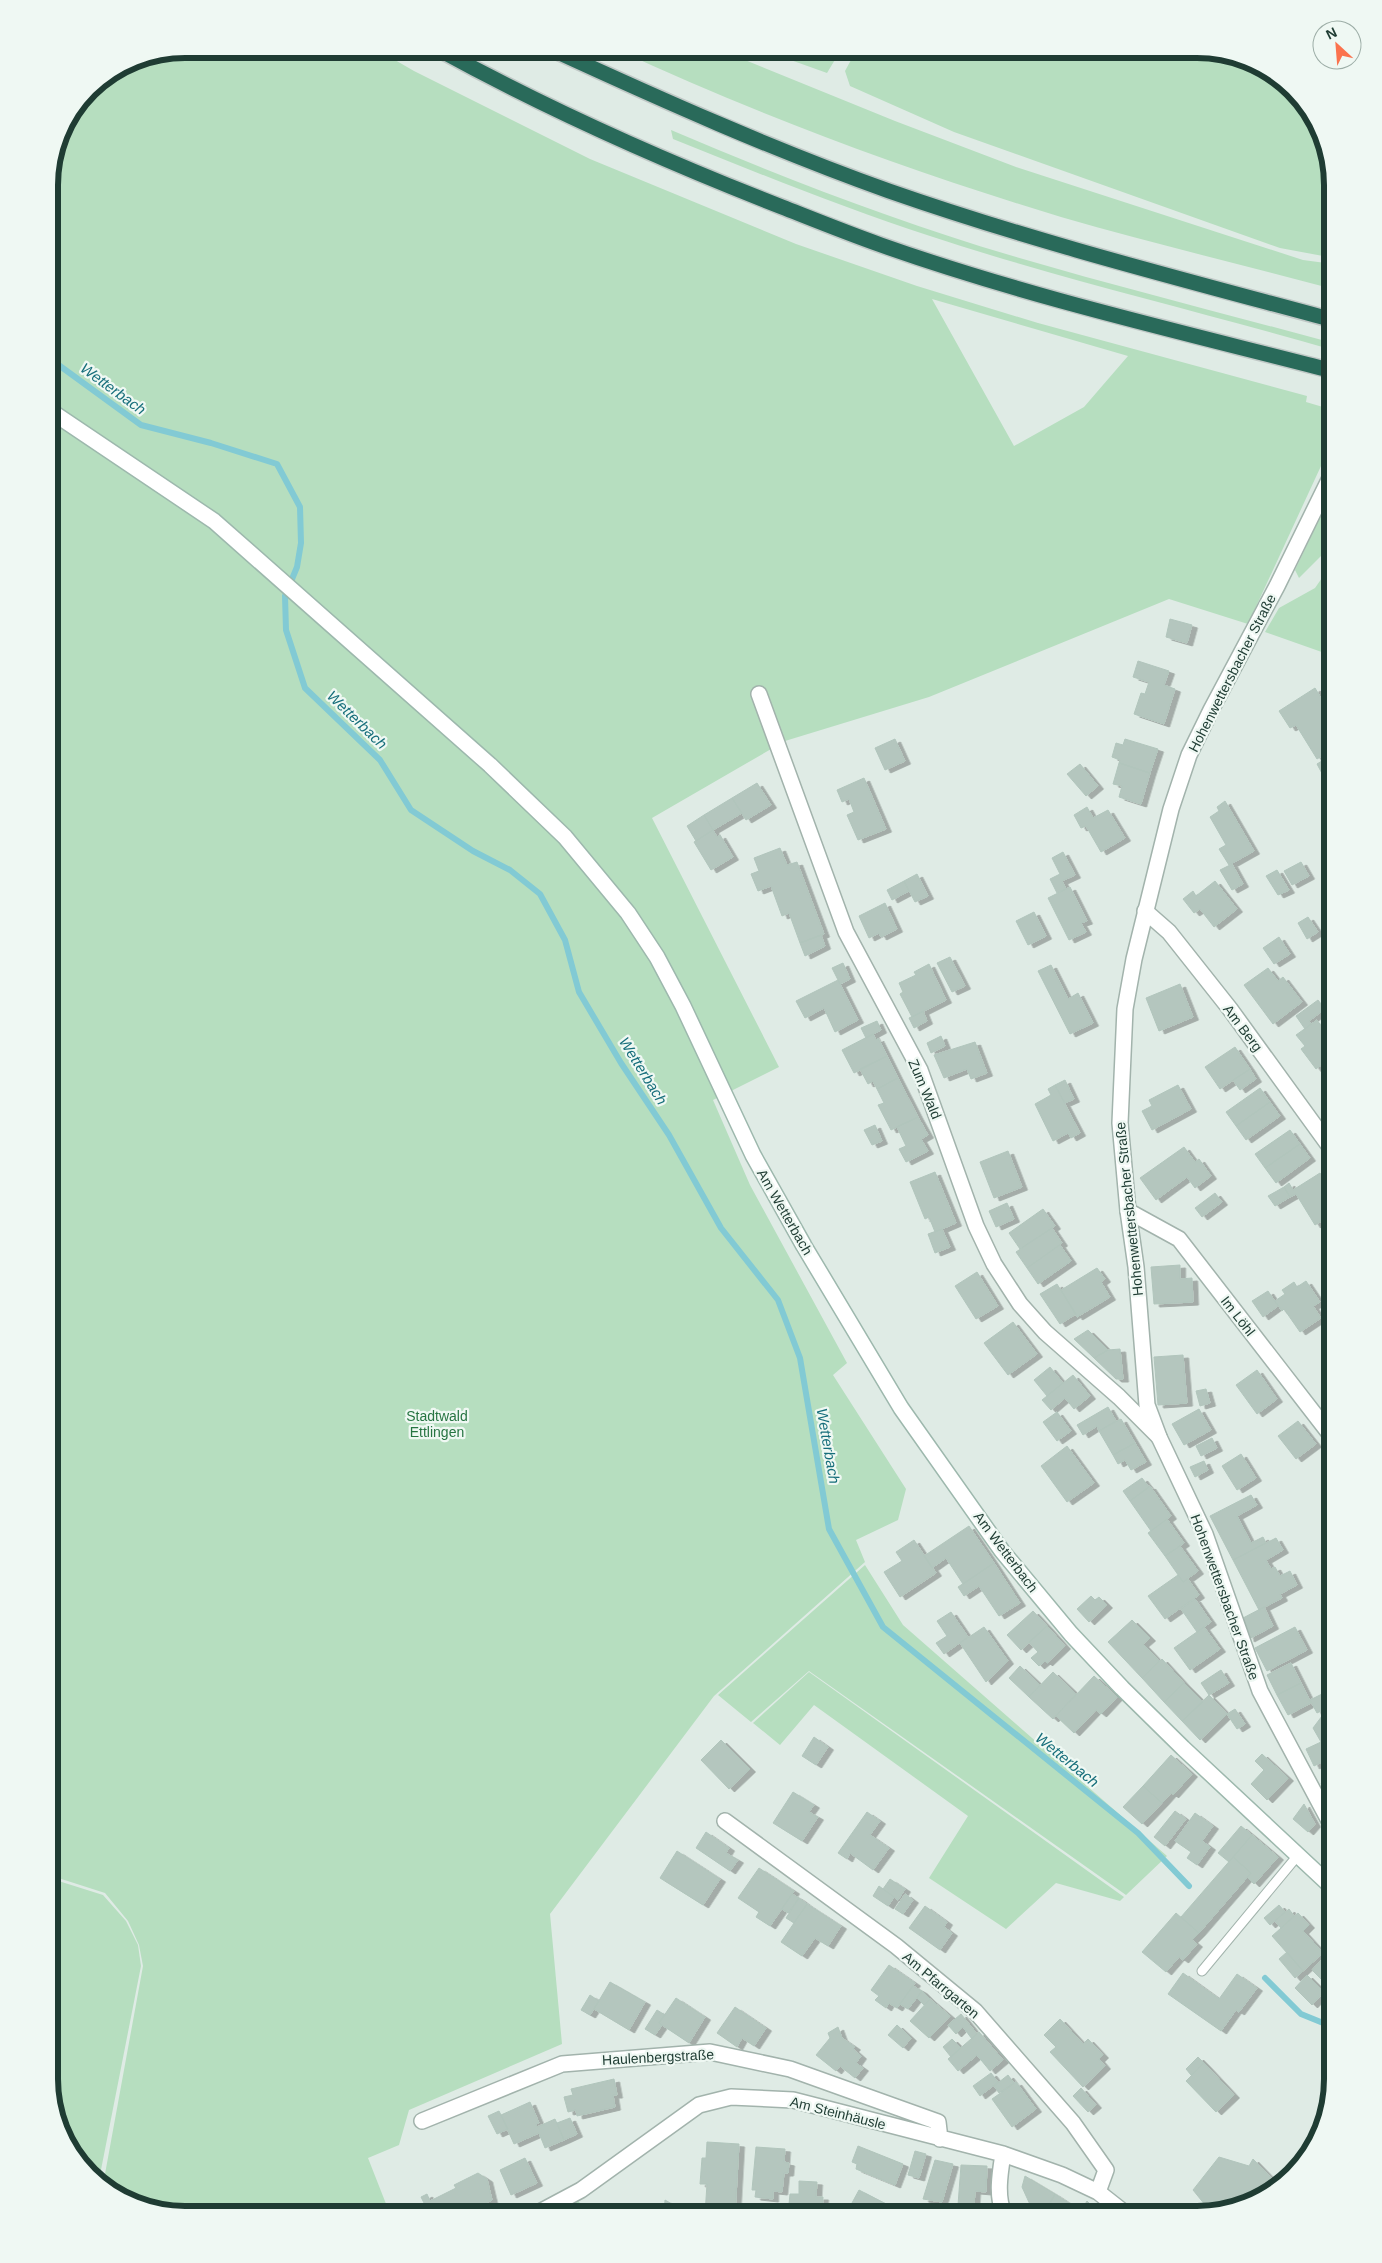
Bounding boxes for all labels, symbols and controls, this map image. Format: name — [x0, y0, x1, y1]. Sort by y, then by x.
north arrow — [1312, 20, 1362, 70]
text: N — [1323, 24, 1339, 43]
water label: Wetterbach — [77, 359, 149, 418]
street label: Hohenwettersbacher Straße — [1185, 591, 1279, 755]
water label: Wetterbach — [324, 687, 391, 752]
street label: Am Berg — [1220, 1001, 1266, 1055]
water label: Wetterbach — [616, 1034, 671, 1108]
street label: Zum Wald — [905, 1057, 945, 1121]
street label: Hohenwettersbacher Straße — [1112, 1121, 1146, 1297]
street label: Am Wetterbach — [754, 1166, 816, 1258]
street label: Im Löhl — [1218, 1293, 1258, 1339]
water label: Wetterbach — [813, 1407, 843, 1485]
park label: Stadtwald Ettlingen — [406, 1408, 468, 1440]
street label: Am Wetterbach — [971, 1509, 1041, 1595]
street label: Hohenwettersbacher Straße — [1188, 1512, 1263, 1682]
water label: Wetterbach — [1032, 1729, 1102, 1790]
street label: Am Pfarrgarten — [899, 1948, 983, 2022]
street label: Haulenbergstraße — [602, 2046, 715, 2068]
street label: Am Steinhäusle — [788, 2093, 888, 2133]

